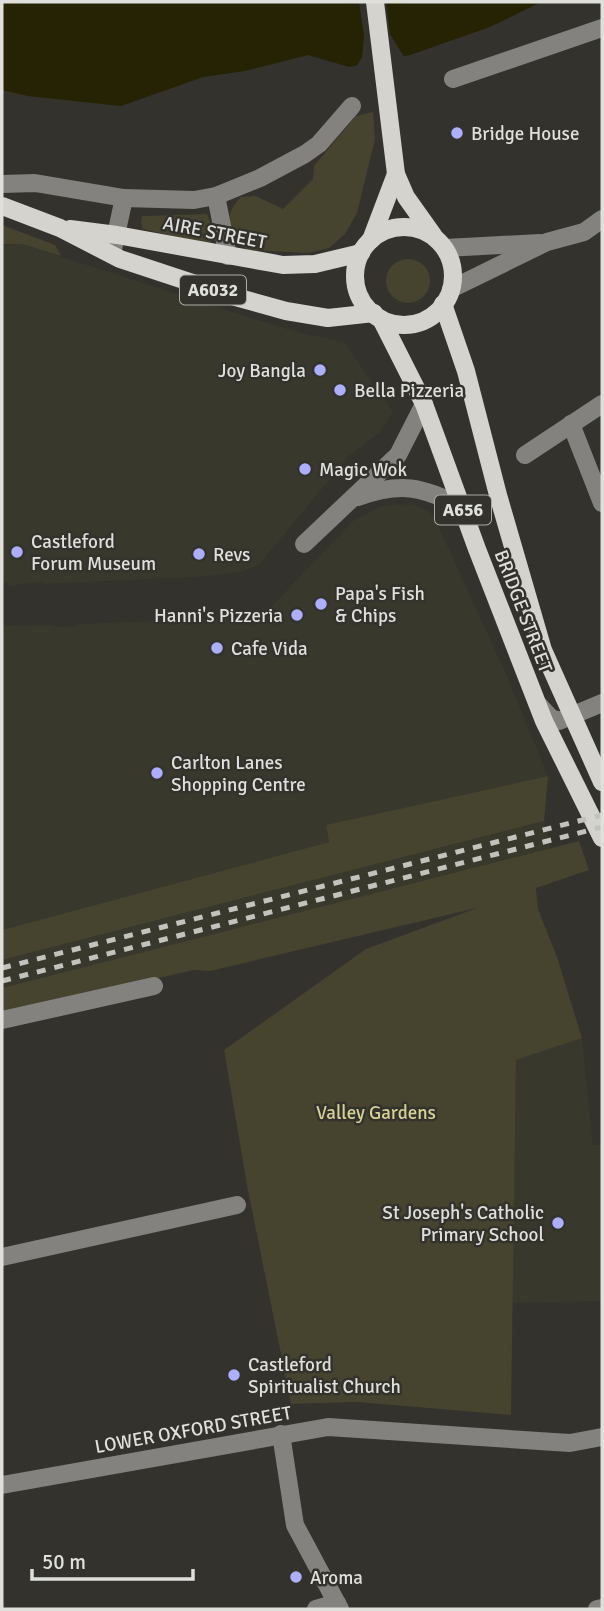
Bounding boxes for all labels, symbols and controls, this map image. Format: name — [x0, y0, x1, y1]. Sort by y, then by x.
place label: Bridge House — [471, 122, 579, 146]
marker: Bridge House — [449, 125, 465, 141]
street label: AIRE STREET — [161, 211, 269, 255]
road number: A6032 — [180, 276, 246, 304]
place label: Joy Bangla — [218, 359, 306, 383]
marker: Joy Bangla — [312, 362, 328, 378]
place label: Bella Pizzeria — [354, 379, 464, 403]
marker: Bella Pizzeria — [332, 382, 348, 398]
place label: Magic Wok — [319, 458, 407, 482]
marker: Magic Wok — [297, 461, 313, 477]
road number: A656 — [435, 496, 491, 524]
place label: Castleford Forum Museum — [31, 530, 156, 576]
place label: Revs — [213, 543, 250, 567]
marker: Castleford Forum Museum — [9, 544, 25, 560]
marker: Revs — [191, 546, 207, 562]
street label: BRIDGE STREET — [489, 547, 558, 677]
place label: Papa's Fish & Chips — [335, 582, 425, 628]
marker: Papa's Fish & Chips — [313, 596, 329, 612]
place label: Hanni's Pizzeria — [154, 604, 283, 628]
marker: Hanni's Pizzeria — [289, 607, 305, 623]
place label: Cafe Vida — [231, 637, 308, 661]
marker: Cafe Vida — [209, 640, 225, 656]
place label: Carlton Lanes Shopping Centre — [171, 751, 306, 797]
marker: Carlton Lanes Shopping Centre — [149, 765, 165, 781]
park label: Valley Gardens — [316, 1101, 436, 1125]
place label: St Joseph's Catholic Primary School — [382, 1201, 544, 1247]
marker: St Joseph's Catholic Primary School — [550, 1215, 566, 1231]
place label: Castleford Spiritualist Church — [248, 1353, 401, 1399]
marker: Castleford Spiritualist Church — [226, 1367, 242, 1383]
street label: LOWER OXFORD STREET — [93, 1401, 294, 1459]
scale bar — [32, 1538, 192, 1582]
text: 50 m — [42, 1549, 86, 1575]
place label: Aroma — [310, 1566, 363, 1590]
marker: Aroma — [288, 1569, 304, 1585]

